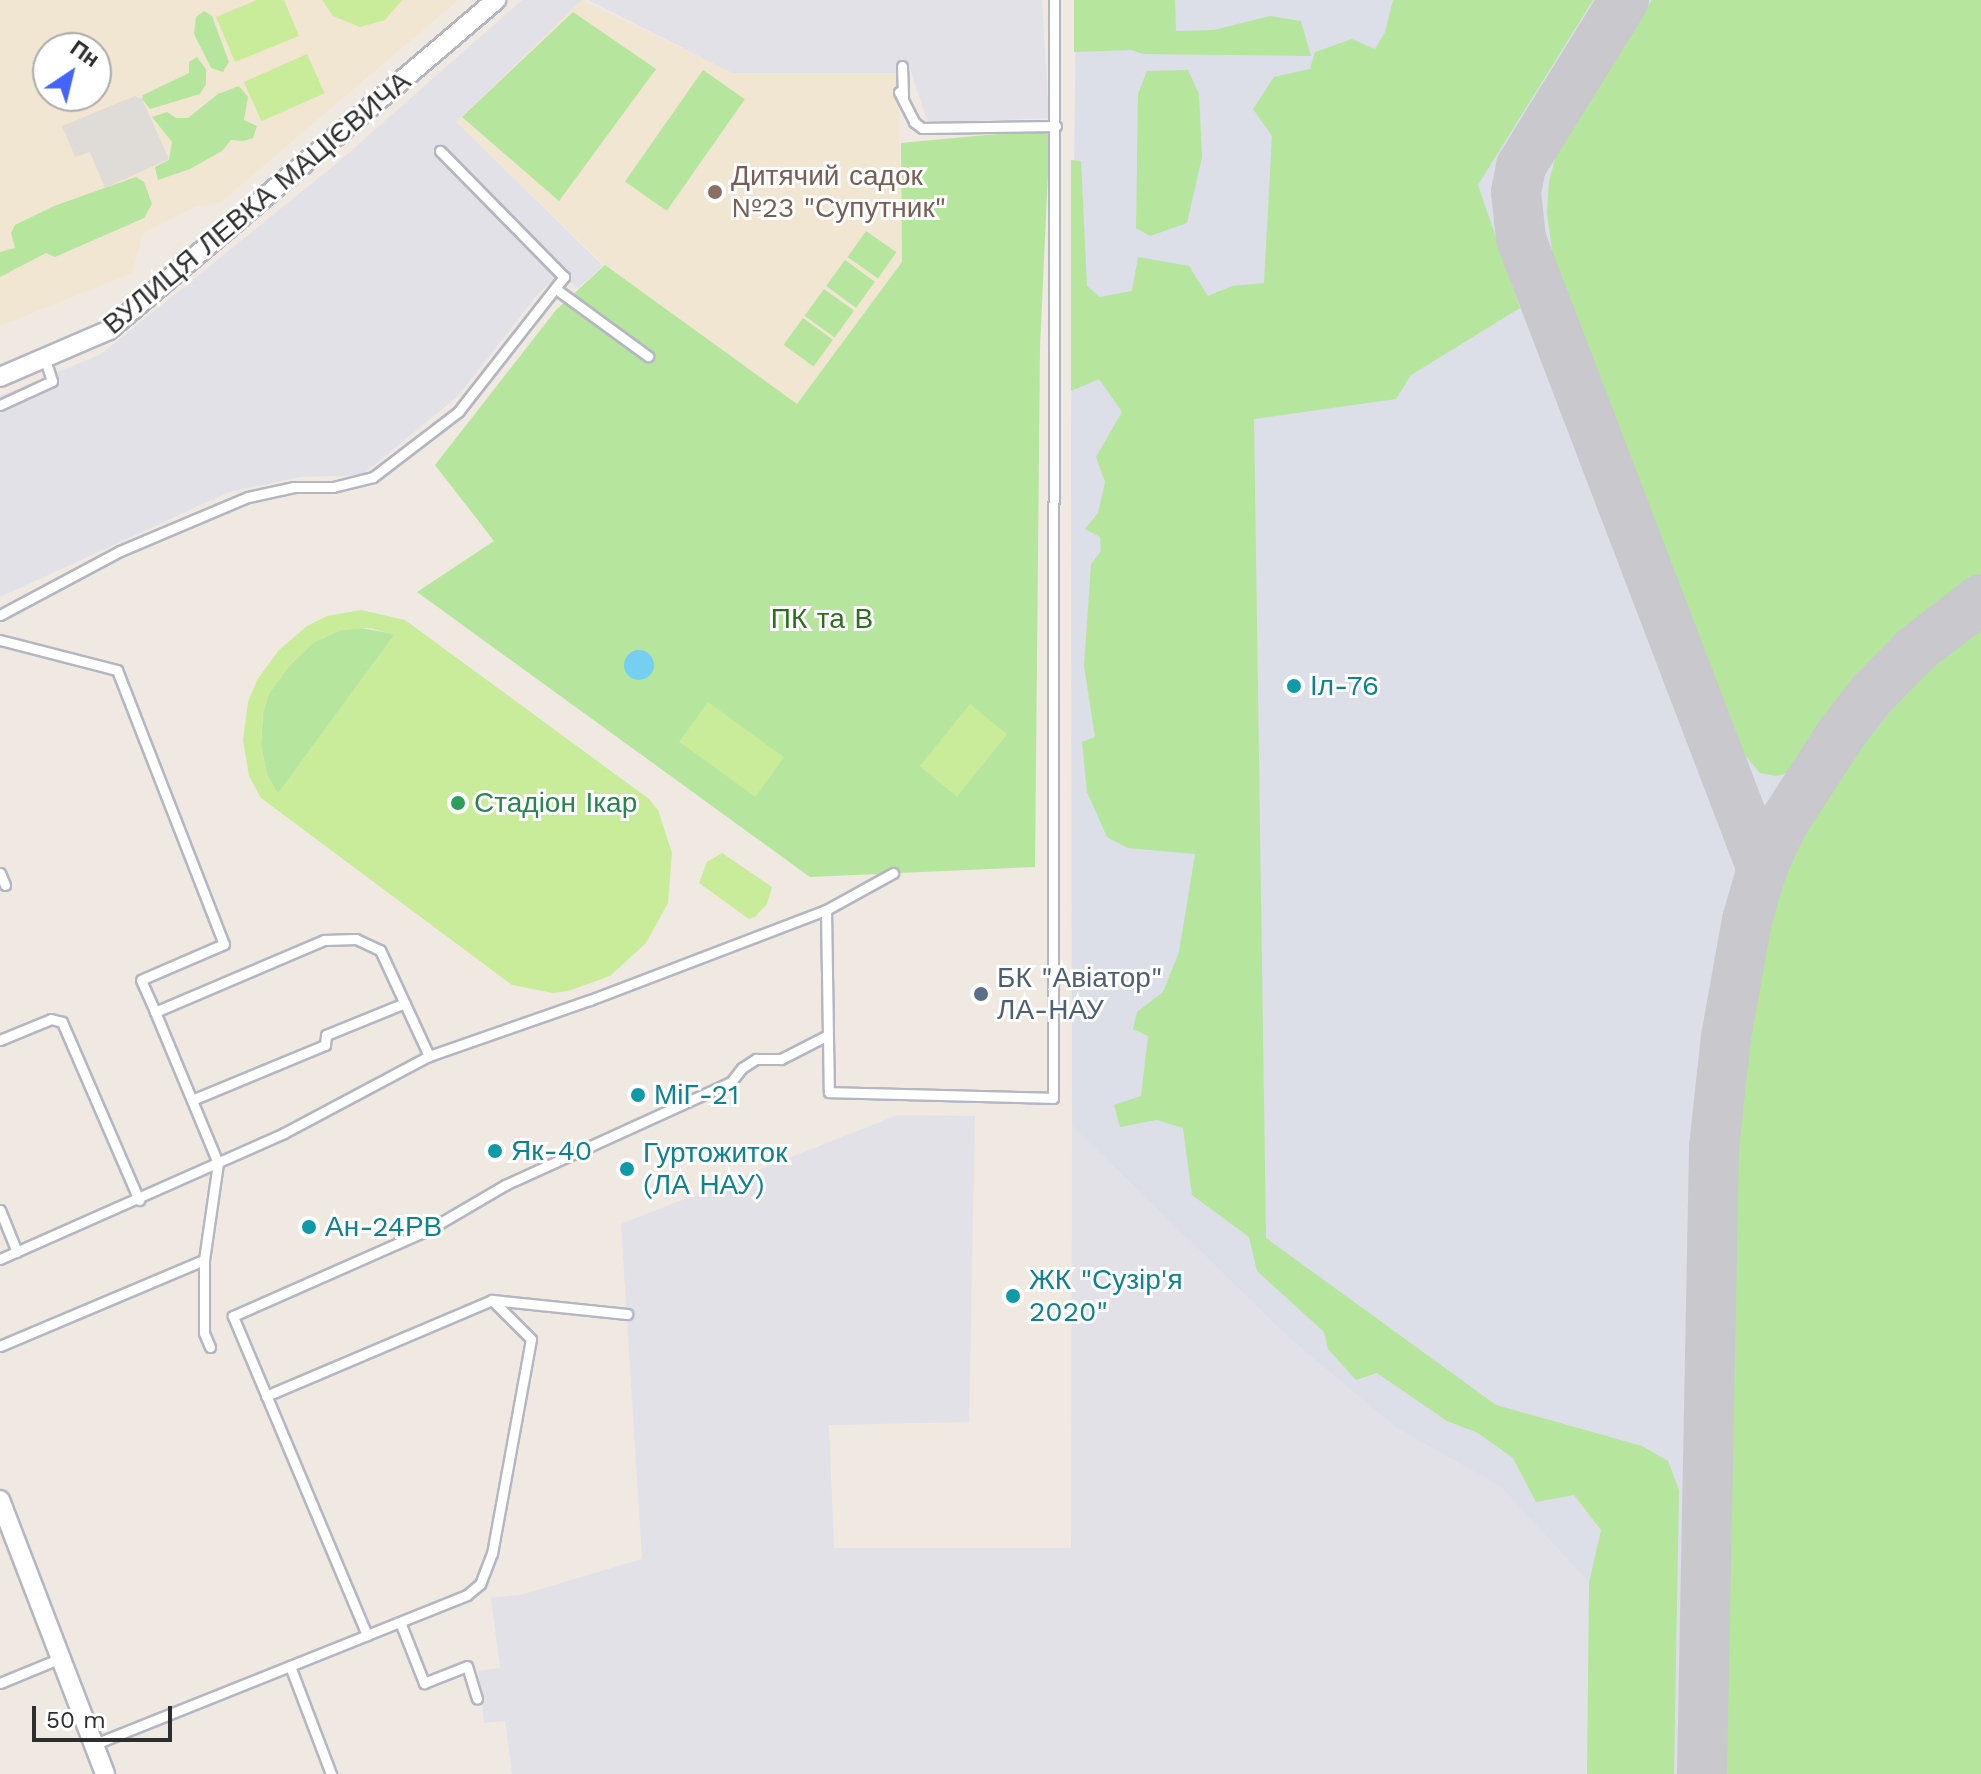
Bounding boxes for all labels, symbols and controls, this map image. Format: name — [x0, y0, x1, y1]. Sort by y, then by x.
north arrow — [32, 32, 112, 112]
text: Пн — [66, 35, 104, 72]
street label: ВУЛИЦЯ ЛЕВКА МАЦІЄВИЧА — [97, 65, 417, 341]
place label: Дитячий садок №23 "Супутник" — [731, 159, 946, 225]
marker: Дитячий садок №23 "Супутник" — [706, 183, 724, 201]
park label: ПК та В — [771, 602, 873, 636]
place label: Іл-76 — [1310, 669, 1379, 703]
marker: Іл-76 — [1285, 677, 1303, 695]
place label: Стадіон Ікар — [474, 786, 637, 820]
marker: Стадіон Ікар — [449, 794, 467, 812]
place label: БК "Авіатор" ЛА-НАУ — [997, 961, 1162, 1027]
marker: БК "Авіатор" ЛА-НАУ — [972, 985, 990, 1003]
place label: МіГ-21 — [654, 1078, 739, 1112]
marker: МіГ-21 — [629, 1086, 647, 1104]
place label: Як-40 — [511, 1134, 592, 1168]
place label: Гуртожиток (ЛА НАУ) — [643, 1136, 787, 1202]
marker: Як-40 — [486, 1142, 504, 1160]
marker: Гуртожиток (ЛА НАУ) — [618, 1160, 636, 1178]
place label: Ан-24РВ — [325, 1210, 442, 1244]
marker: Ан-24РВ — [300, 1218, 318, 1236]
place label: ЖК "Сузір'я 2020" — [1029, 1263, 1183, 1329]
marker: ЖК "Сузір'я 2020" — [1004, 1287, 1022, 1305]
scale bar — [36, 1690, 176, 1740]
text: 50 m — [46, 1706, 106, 1734]

